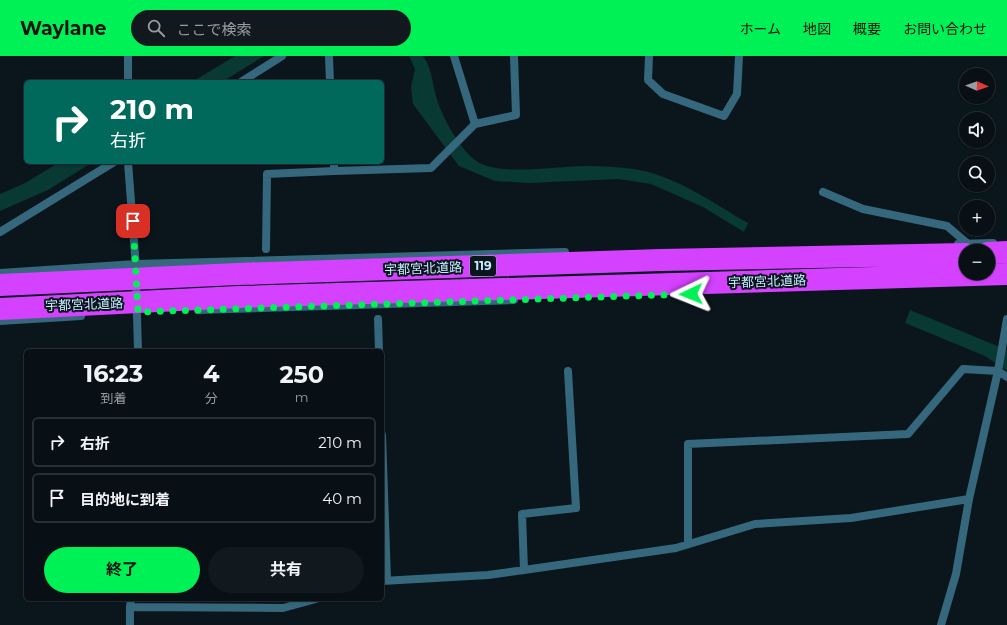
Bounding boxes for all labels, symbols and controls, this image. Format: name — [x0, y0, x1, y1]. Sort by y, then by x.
search box — [131, 10, 411, 46]
text: Waylane — [20, 17, 107, 40]
icon: search — [145, 17, 167, 39]
text: ここで検索 — [177, 20, 252, 39]
text: ホーム — [739, 20, 781, 38]
text: 地図 — [803, 20, 831, 38]
text: 概要 — [853, 20, 881, 38]
text: お問い合わせ — [903, 20, 987, 38]
north arrow — [959, 68, 995, 104]
map controls — [959, 68, 995, 280]
text: 210 m — [110, 92, 194, 126]
icon: right — [44, 96, 96, 148]
button: sound — [959, 112, 995, 148]
text: 右折 — [110, 130, 146, 152]
button: search — [959, 156, 995, 192]
button: + — [959, 200, 995, 236]
pin — [116, 204, 150, 238]
icon: arrive — [122, 210, 144, 232]
button: − — [959, 244, 995, 280]
road number: 119 — [470, 256, 496, 276]
street label: 宇都宮北道路 — [384, 259, 462, 277]
street label: 宇都宮北道路 — [728, 272, 806, 290]
position arrow — [670, 273, 712, 315]
street label: 宇都宮北道路 — [45, 295, 123, 313]
text: 16:23 — [84, 359, 143, 388]
text: 4 — [203, 359, 220, 388]
text: 250 — [279, 360, 324, 389]
text: m — [295, 389, 309, 405]
text: 到着 — [101, 390, 127, 406]
text: 分 — [205, 390, 218, 406]
icon: right — [46, 431, 68, 453]
text: 210 m — [318, 433, 362, 452]
text: 右折 — [80, 434, 110, 453]
icon: arrive — [46, 487, 68, 509]
text: 40 m — [322, 489, 362, 508]
text: 目的地に到着 — [80, 490, 170, 509]
button: 終了 — [44, 547, 200, 593]
button: 共有 — [208, 547, 364, 593]

